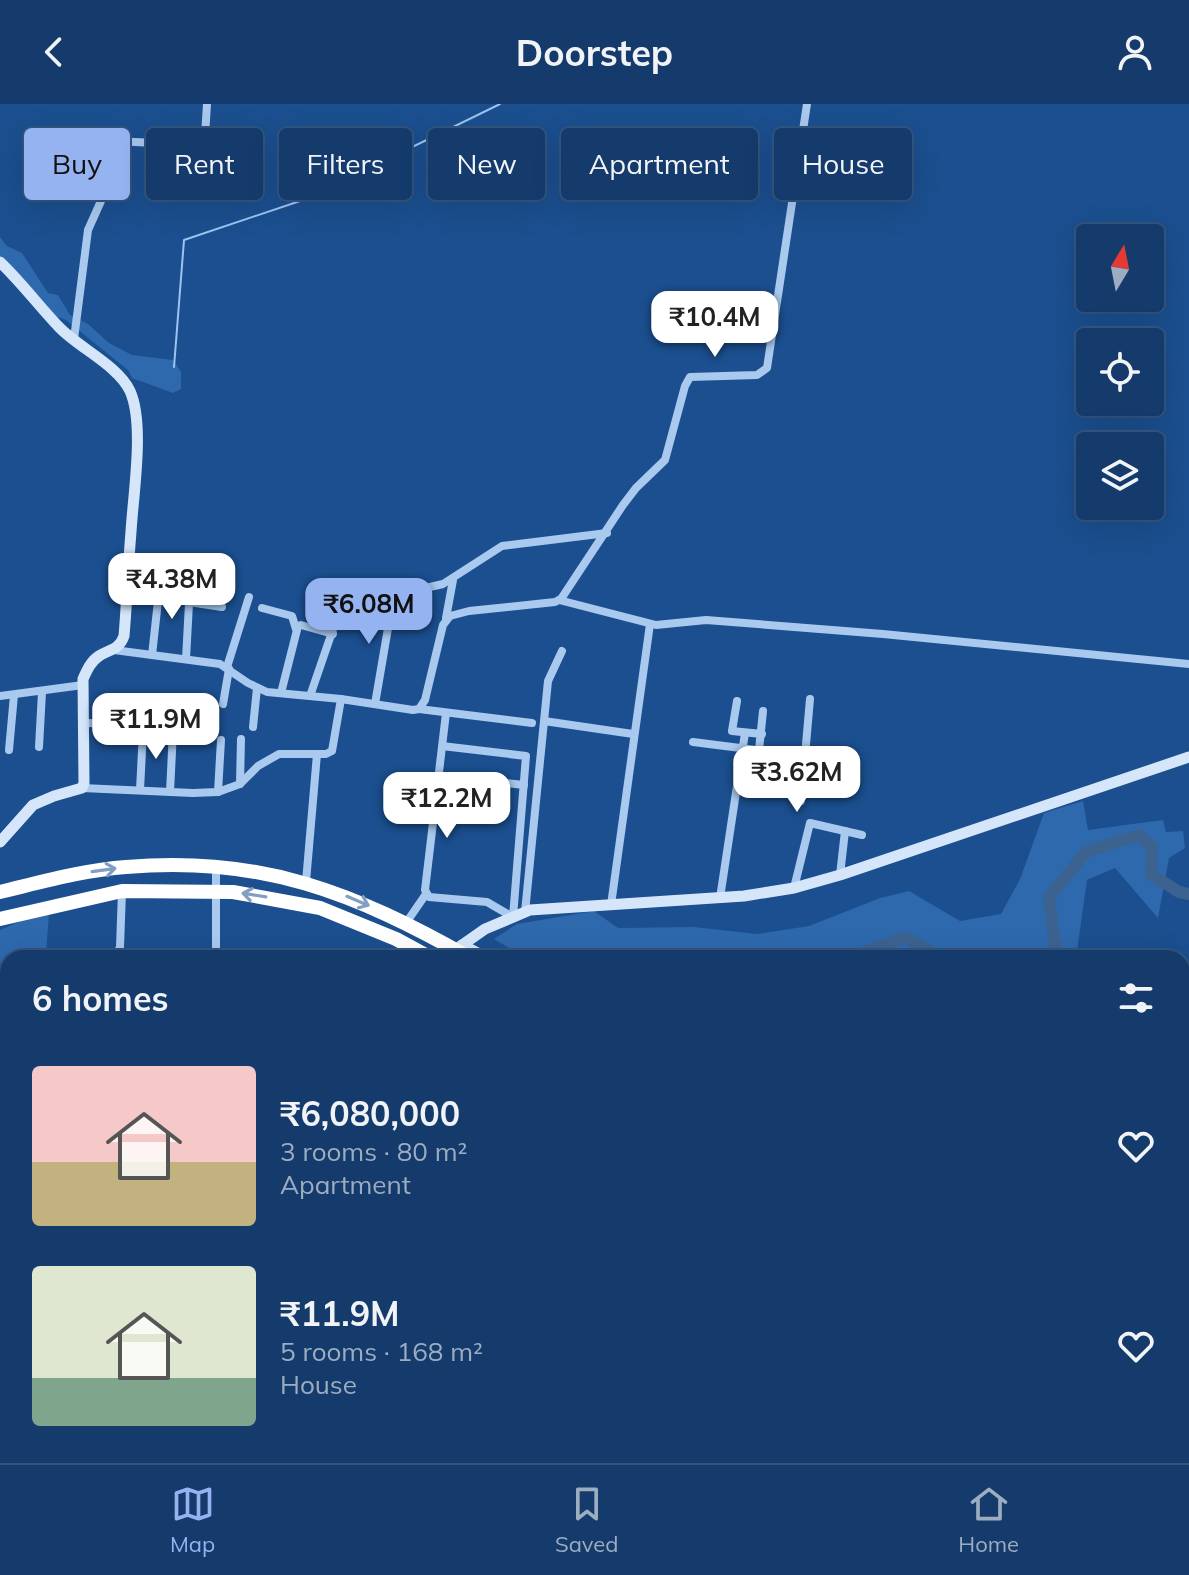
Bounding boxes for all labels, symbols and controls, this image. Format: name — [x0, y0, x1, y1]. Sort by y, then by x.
icon: back — [32, 30, 76, 74]
text: Doorstep — [516, 30, 673, 75]
icon: person — [1113, 30, 1157, 74]
chip: Buy — [24, 128, 130, 200]
chip: Rent — [146, 128, 263, 200]
chip: Filters — [279, 128, 412, 200]
chip: New — [428, 128, 545, 200]
chip: Apartment — [561, 128, 758, 200]
chip: House — [774, 128, 912, 200]
north arrow — [1076, 224, 1164, 312]
map controls — [1076, 224, 1164, 520]
pin: ₹10.4M — [650, 291, 780, 359]
text: ₹10.4M — [669, 300, 761, 333]
button: locate — [1076, 328, 1164, 416]
button: layers — [1076, 432, 1164, 520]
pin: ₹4.38M — [107, 553, 237, 621]
text: ₹4.38M — [126, 562, 218, 595]
pin: ₹6.08M — [304, 578, 434, 646]
text: ₹6.08M — [323, 587, 415, 620]
pin: ₹11.9M — [91, 693, 221, 761]
text: ₹11.9M — [110, 702, 202, 735]
pin: ₹3.62M — [732, 746, 862, 814]
text: ₹3.62M — [751, 755, 843, 788]
pin: ₹12.2M — [382, 772, 512, 840]
text: ₹12.2M — [401, 781, 493, 814]
one-way arrow — [90, 862, 116, 877]
one-way arrow — [241, 887, 267, 902]
one-way arrow — [346, 894, 370, 909]
icon: filters — [1114, 976, 1158, 1020]
text: 6 homes — [32, 977, 169, 1020]
text: ₹6,080,000 — [280, 1092, 460, 1135]
icon: home — [96, 1098, 192, 1194]
icon: heart — [1114, 1124, 1158, 1168]
text: 3 rooms · 80 m² — [280, 1135, 467, 1168]
text: Apartment — [280, 1168, 411, 1201]
text: ₹11.9M — [280, 1292, 400, 1335]
icon: home — [96, 1298, 192, 1394]
icon: heart — [1114, 1324, 1158, 1368]
text: 5 rooms · 168 m² — [280, 1335, 483, 1368]
text: House — [280, 1368, 357, 1401]
tab: Map — [170, 1482, 215, 1558]
tab: Saved — [555, 1482, 619, 1558]
tab: Home — [958, 1482, 1019, 1558]

